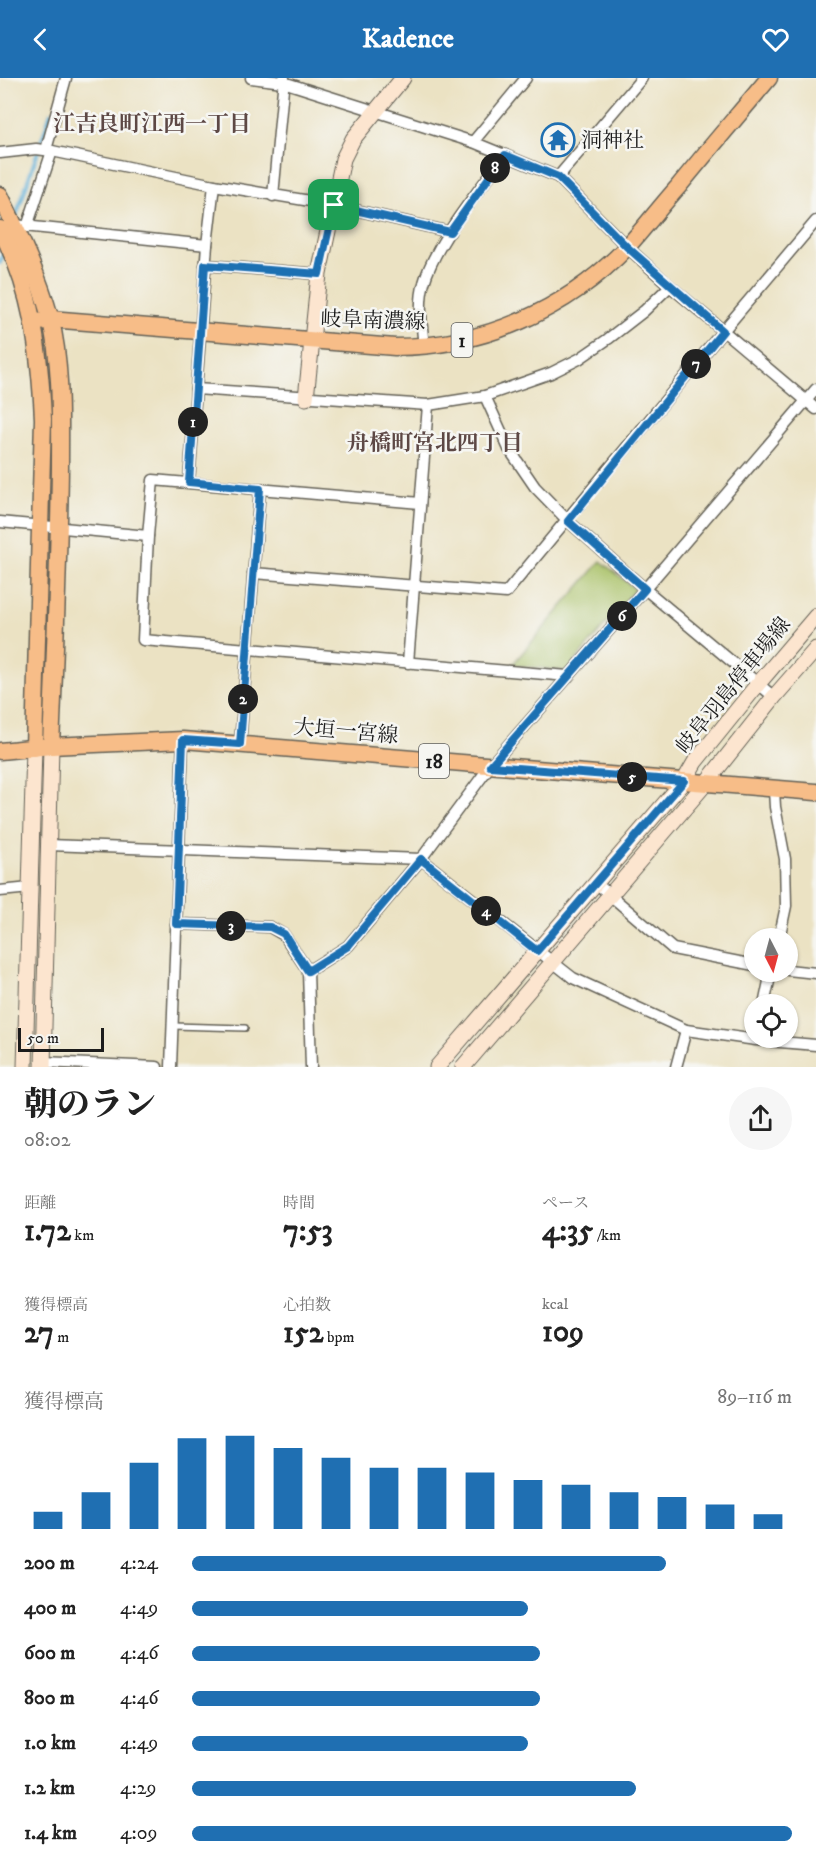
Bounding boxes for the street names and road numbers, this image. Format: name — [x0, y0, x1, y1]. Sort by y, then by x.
street label: 岐阜南濃線 — [320, 306, 426, 336]
road number: 1 — [452, 323, 472, 357]
street label: 岐阜羽島停車場線 — [671, 612, 797, 759]
street label: 大垣一宮線 — [292, 714, 399, 750]
road number: 18 — [419, 744, 449, 778]

